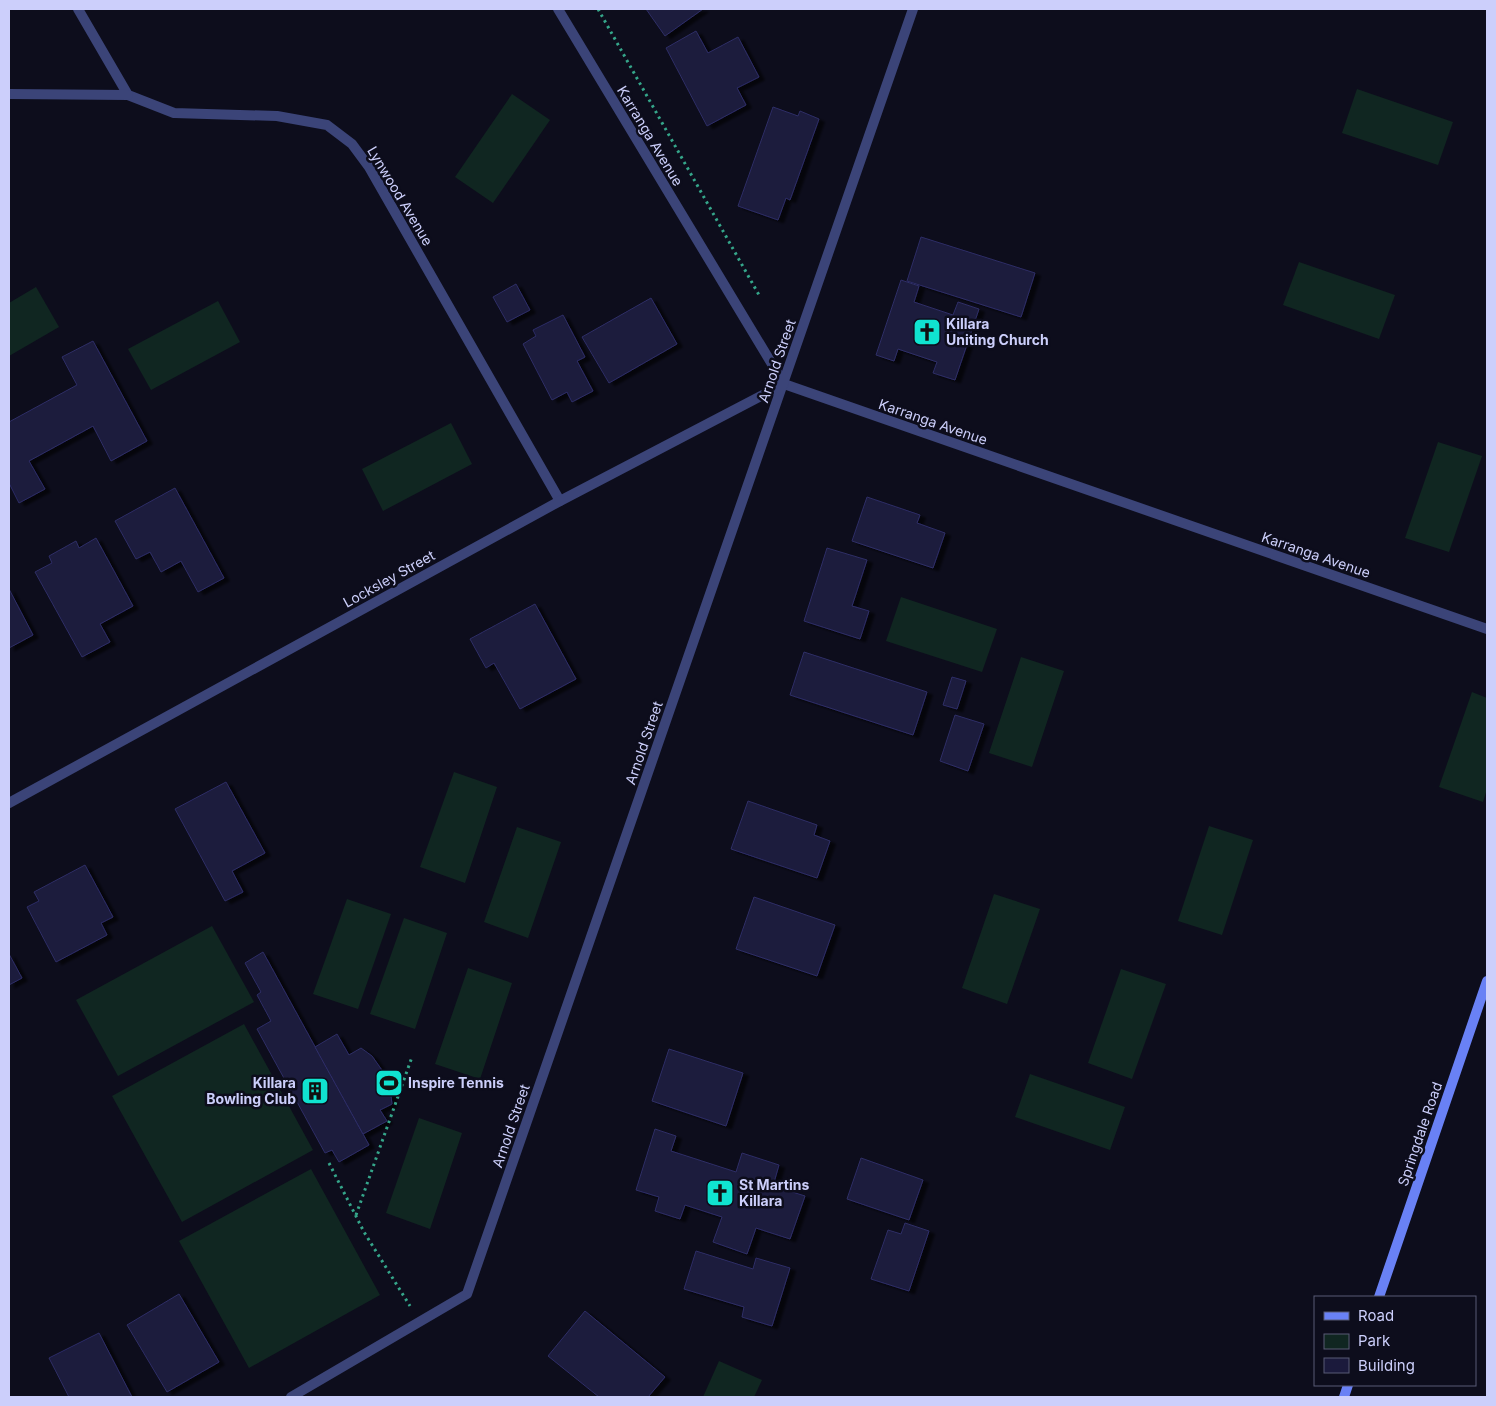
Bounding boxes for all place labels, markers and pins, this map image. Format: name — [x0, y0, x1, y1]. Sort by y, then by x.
place label: Killara Uniting Church — [946, 315, 1049, 348]
church icon: Killara Uniting Church — [912, 317, 942, 347]
sports icon: Inspire Tennis — [374, 1068, 404, 1098]
place label: Killara Bowling Club — [206, 1074, 296, 1107]
place label: Inspire Tennis — [408, 1074, 504, 1091]
building icon: Killara Bowling Club — [300, 1076, 330, 1106]
place label: St Martins Killara — [739, 1176, 809, 1209]
church icon: St Martins Killara — [705, 1178, 735, 1208]

